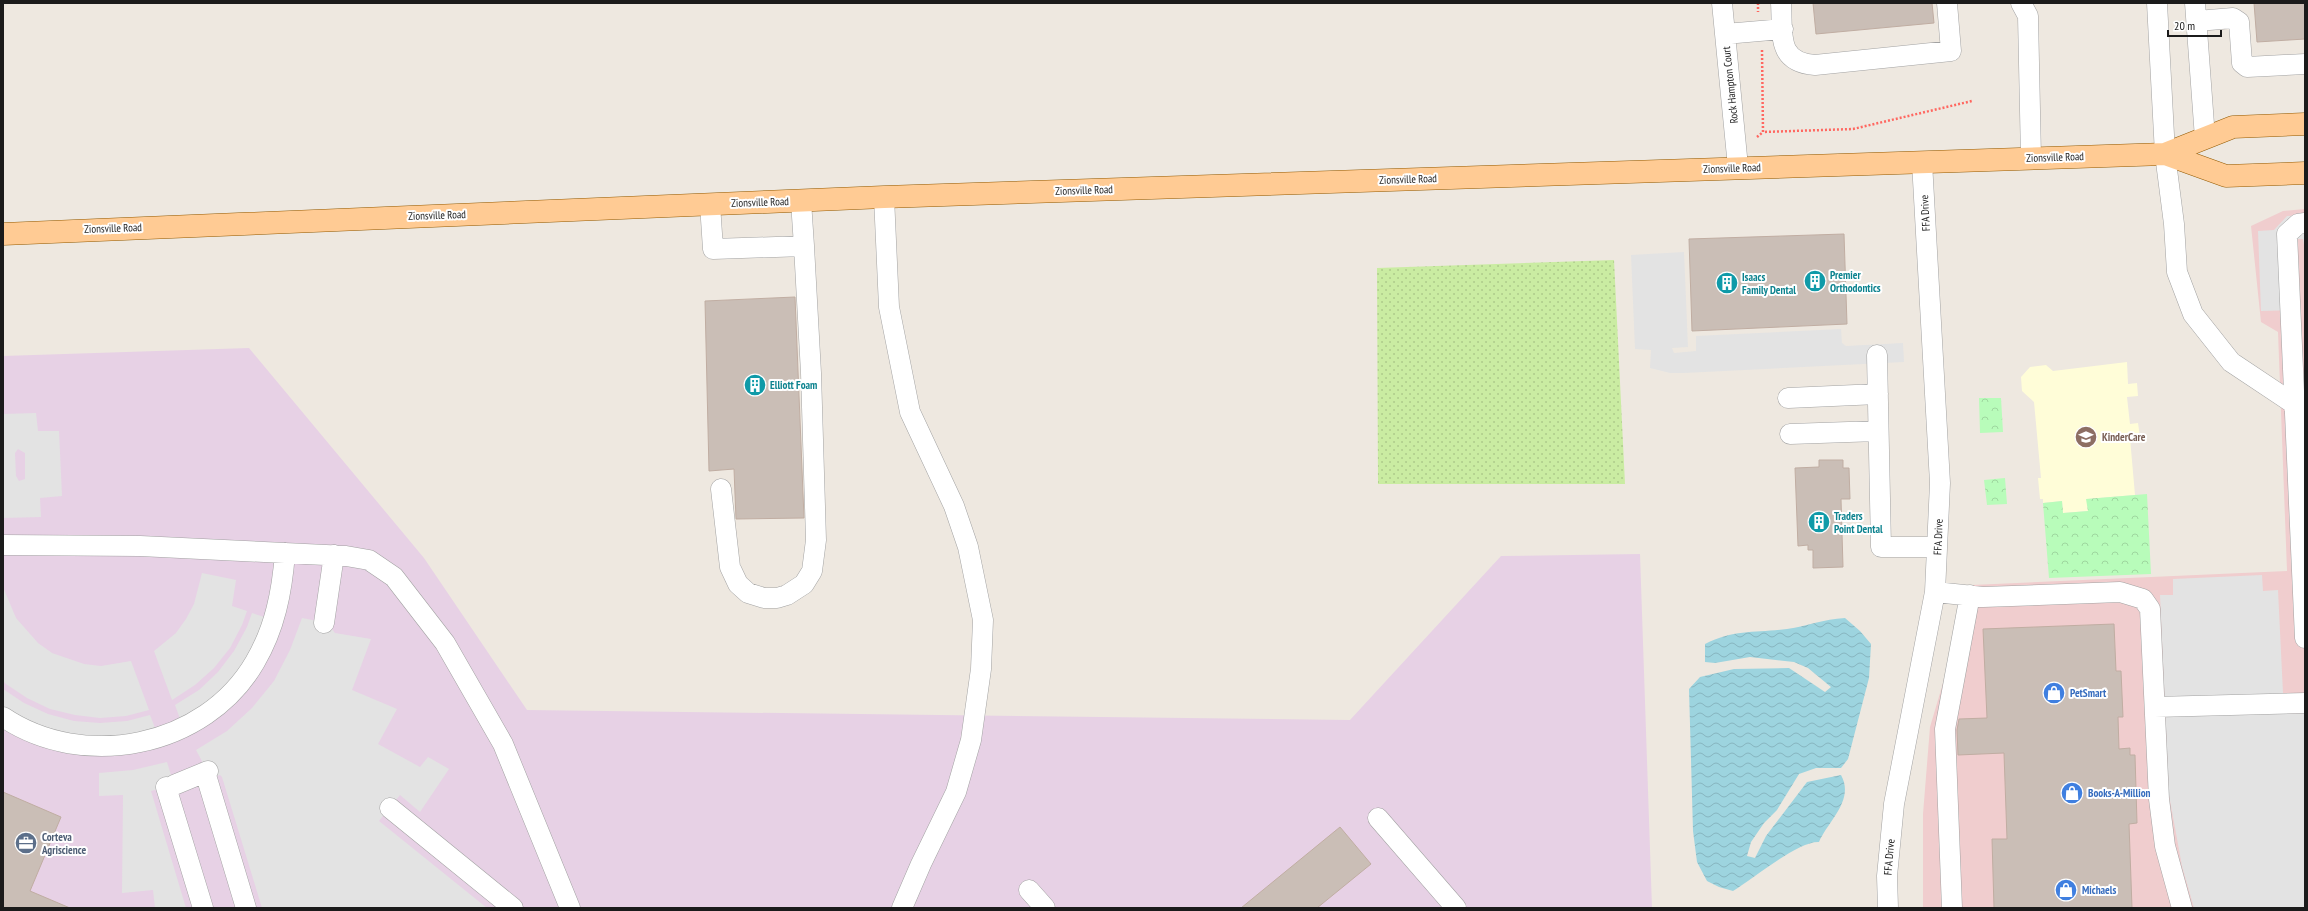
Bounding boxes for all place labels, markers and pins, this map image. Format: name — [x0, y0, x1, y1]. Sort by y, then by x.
building icon: Premier Orthodontics — [1802, 268, 1828, 294]
place label: Premier Orthodontics — [1830, 268, 1881, 295]
building icon: Isaacs Family Dental — [1714, 270, 1740, 296]
place label: Isaacs Family Dental — [1742, 270, 1796, 297]
building icon: Elliott Foam — [742, 372, 768, 398]
place label: Elliott Foam — [770, 378, 817, 392]
school or university icon: KinderCare — [2073, 424, 2099, 450]
place label: KinderCare — [2102, 430, 2146, 444]
building icon: Traders Point Dental — [1806, 509, 1832, 535]
place label: Traders Point Dental — [1834, 509, 1883, 536]
shop icon: PetSmart — [2041, 680, 2067, 706]
place label: PetSmart — [2070, 686, 2107, 700]
shop icon: Books-A-Million — [2059, 780, 2085, 806]
place label: Books-A-Million — [2088, 786, 2151, 800]
office icon: Corteva Agriscience — [13, 830, 39, 856]
place label: Corteva Agriscience — [41, 830, 86, 857]
shop icon: Michaels — [2053, 877, 2079, 903]
place label: Michaels — [2082, 883, 2116, 897]

